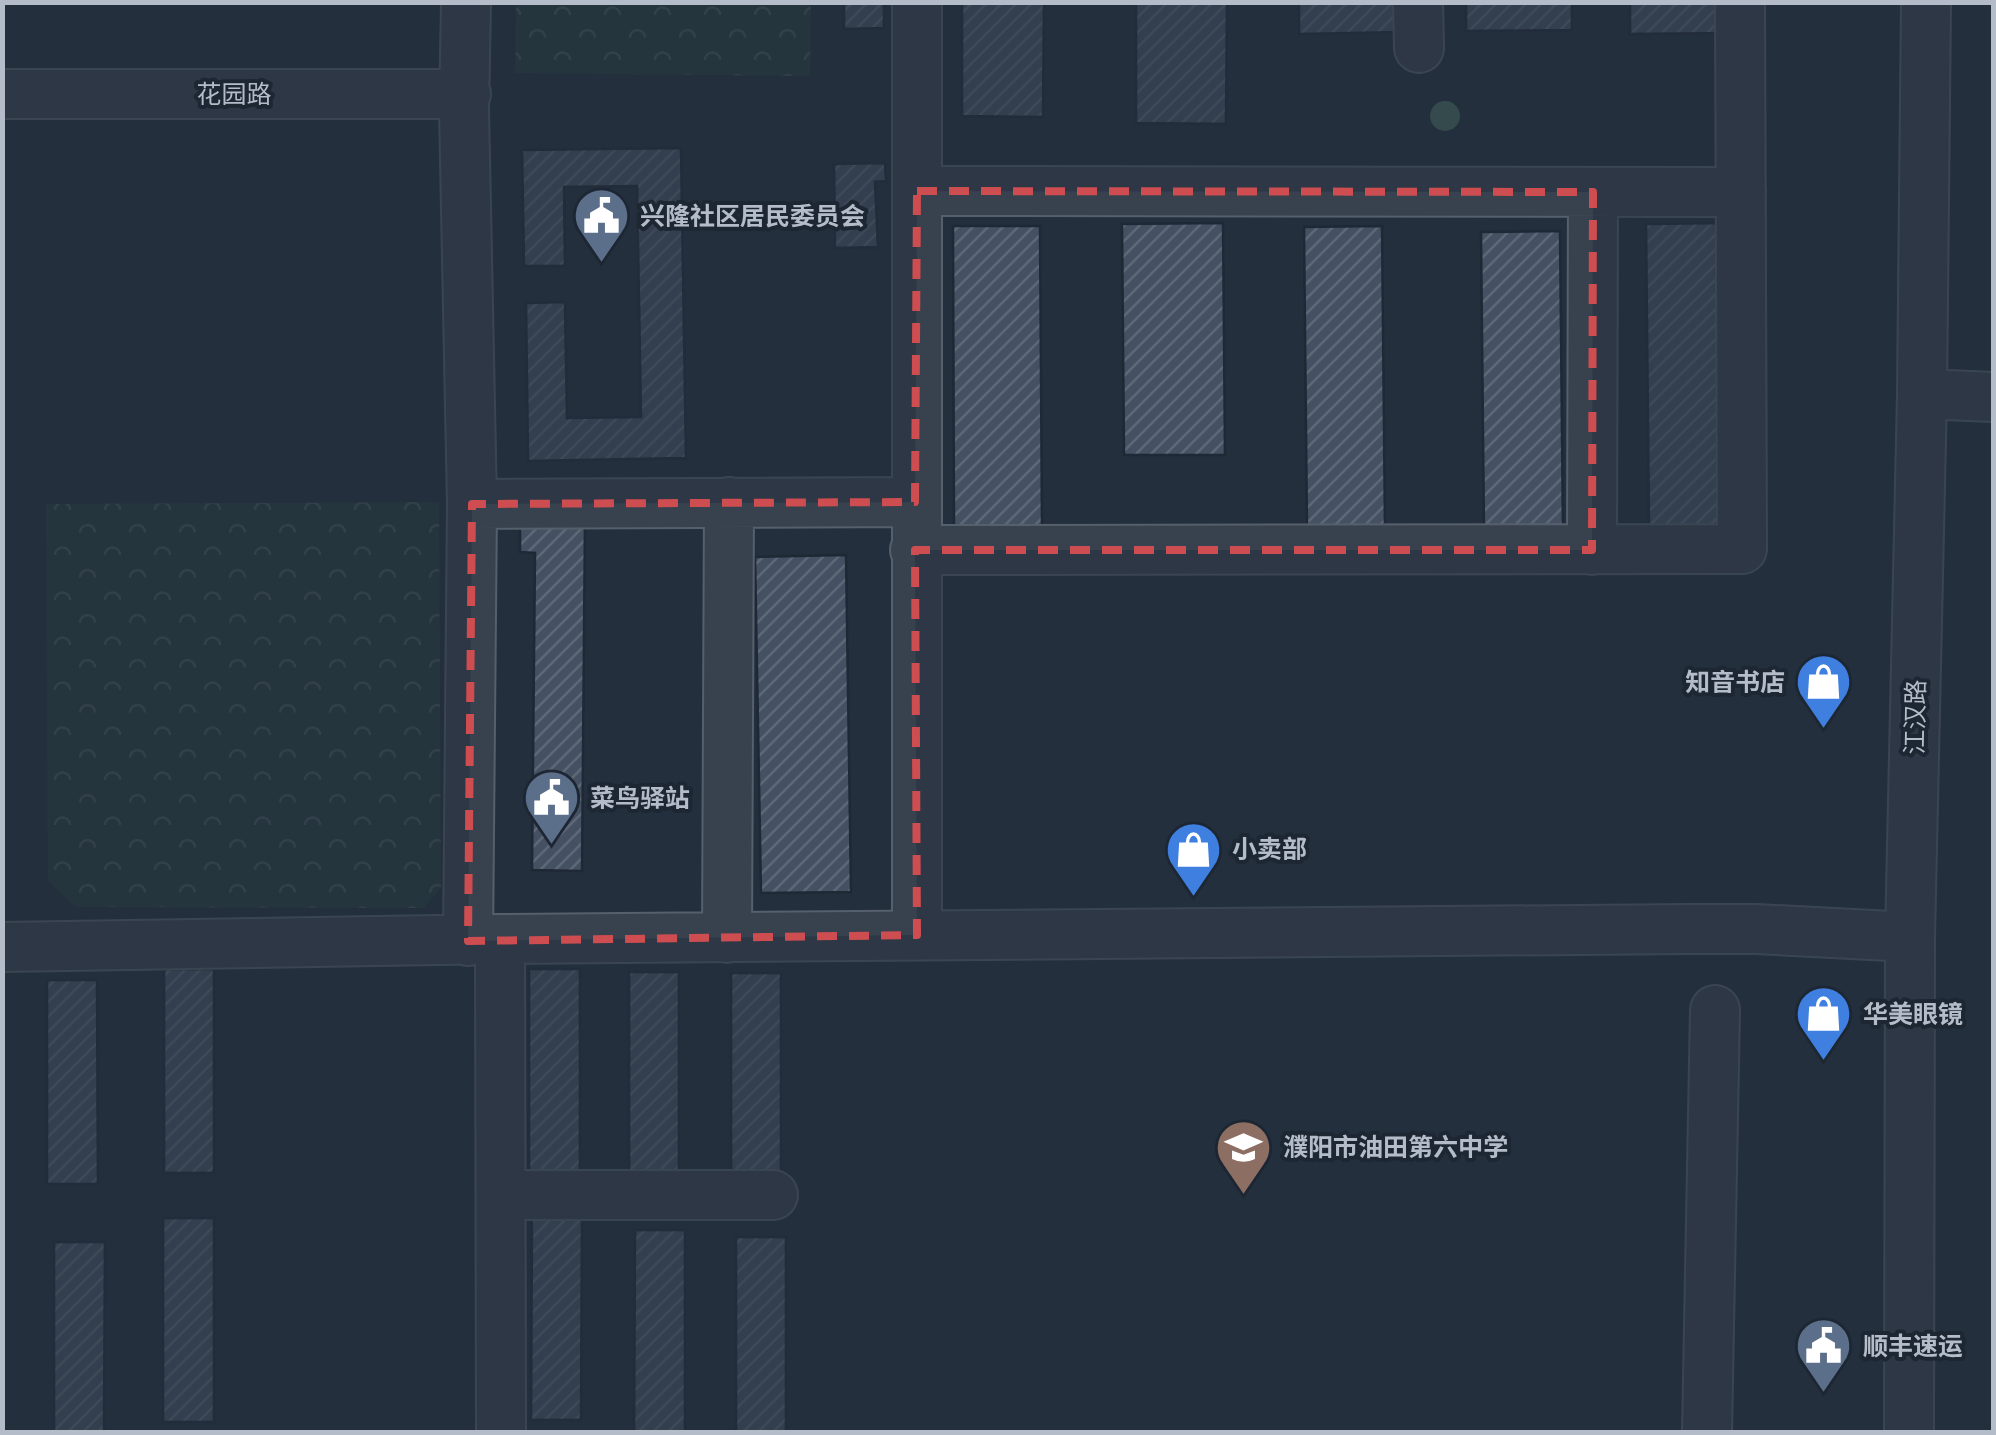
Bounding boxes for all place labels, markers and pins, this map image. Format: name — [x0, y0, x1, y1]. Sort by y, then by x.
public building icon: 兴隆社区居民委员会 — [571, 186, 631, 265]
place label: 兴隆社区居民委员会 — [640, 199, 865, 233]
shop icon: 知音书店 — [1794, 652, 1854, 731]
place label: 知音书店 — [1685, 665, 1785, 699]
public building icon: 菜鸟驿站 — [521, 768, 581, 847]
place label: 菜鸟驿站 — [590, 781, 690, 815]
shop icon: 小卖部 — [1163, 819, 1223, 898]
place label: 小卖部 — [1232, 832, 1307, 866]
shop icon: 华美眼镜 — [1794, 984, 1854, 1063]
place label: 华美眼镜 — [1863, 997, 1963, 1031]
school or university icon: 濮阳市油田第六中学 — [1214, 1117, 1274, 1196]
place label: 濮阳市油田第六中学 — [1283, 1130, 1508, 1164]
public building icon: 顺丰速运 — [1794, 1316, 1854, 1395]
place label: 顺丰速运 — [1863, 1329, 1963, 1363]

